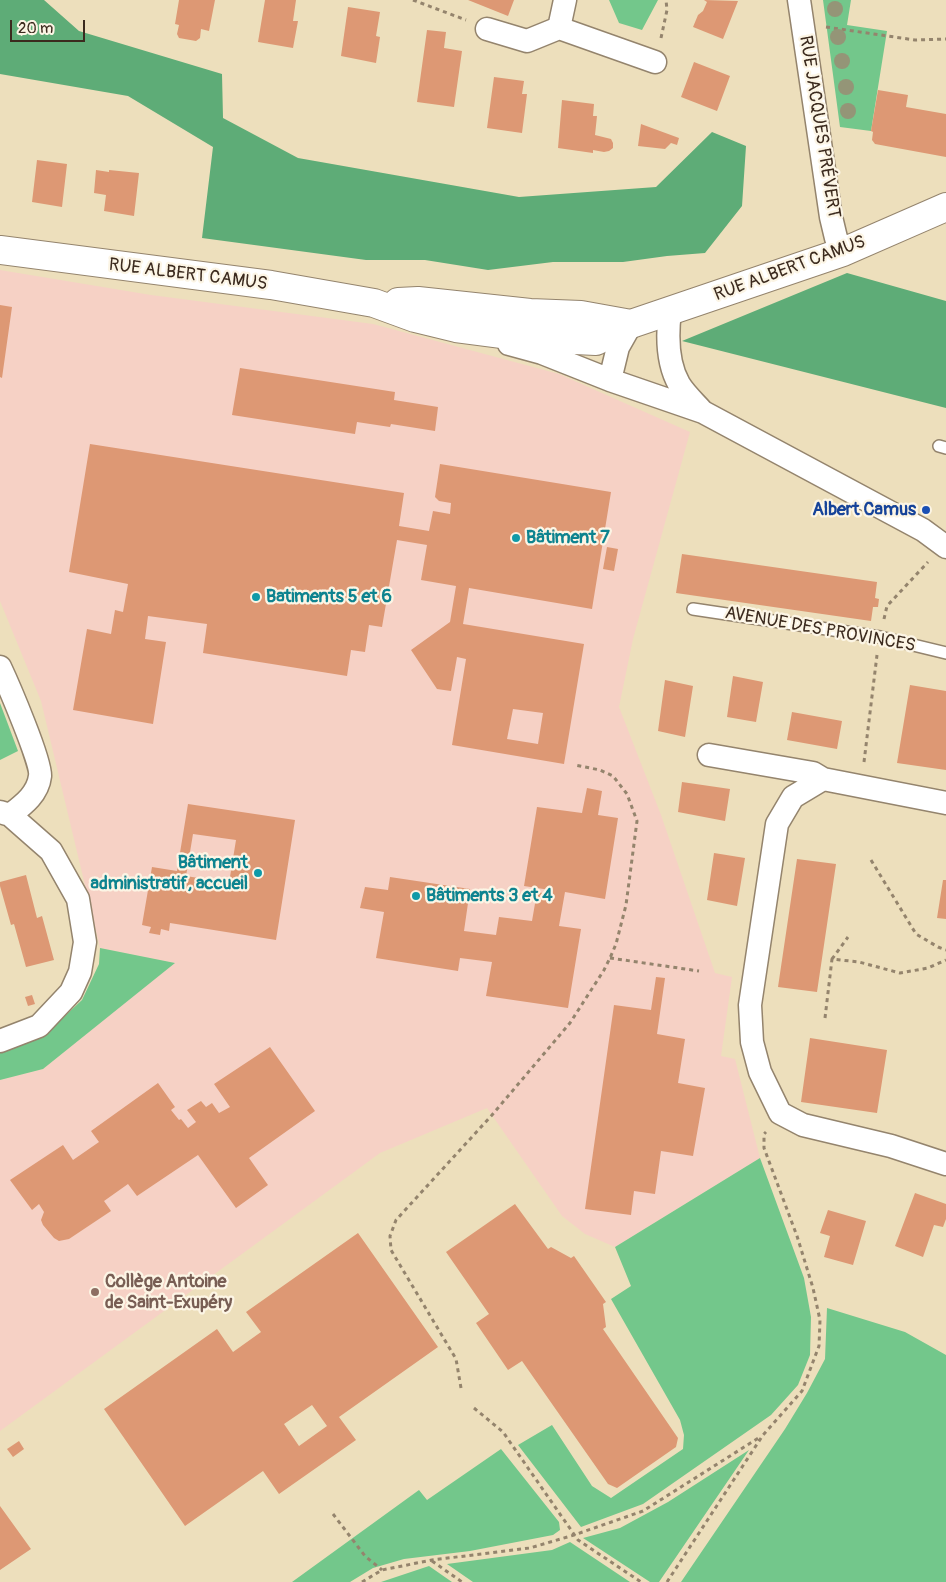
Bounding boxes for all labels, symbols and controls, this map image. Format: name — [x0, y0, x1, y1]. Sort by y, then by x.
scale bar — [12, 10, 88, 42]
text: 20 m — [18, 19, 53, 38]
street label: RUE JACQUES PRÉVERT — [794, 34, 844, 220]
street label: RUE ALBERT CAMUS — [711, 232, 869, 306]
street label: RUE ALBERT CAMUS — [108, 255, 268, 295]
place label: Albert Camus — [812, 499, 916, 521]
marker: Albert Camus — [920, 504, 932, 516]
place label: Bâtiment 7 — [526, 527, 610, 549]
marker: Bâtiment 7 — [510, 532, 522, 544]
place label: Batiments 5 et 6 — [266, 586, 392, 608]
marker: Batiments 5 et 6 — [250, 591, 262, 603]
street label: AVENUE DES PROVINCES — [723, 603, 917, 657]
place label: Bâtiment administratif, accueil — [91, 852, 248, 894]
marker: Bâtiment administratif, accueil — [252, 867, 264, 879]
place label: Bâtiments 3 et 4 — [426, 885, 553, 907]
marker: Bâtiments 3 et 4 — [410, 890, 422, 902]
place label: Collège Antoine de Saint-Exupéry — [105, 1271, 232, 1314]
marker: Collège Antoine de Saint-Exupéry — [89, 1286, 101, 1298]

